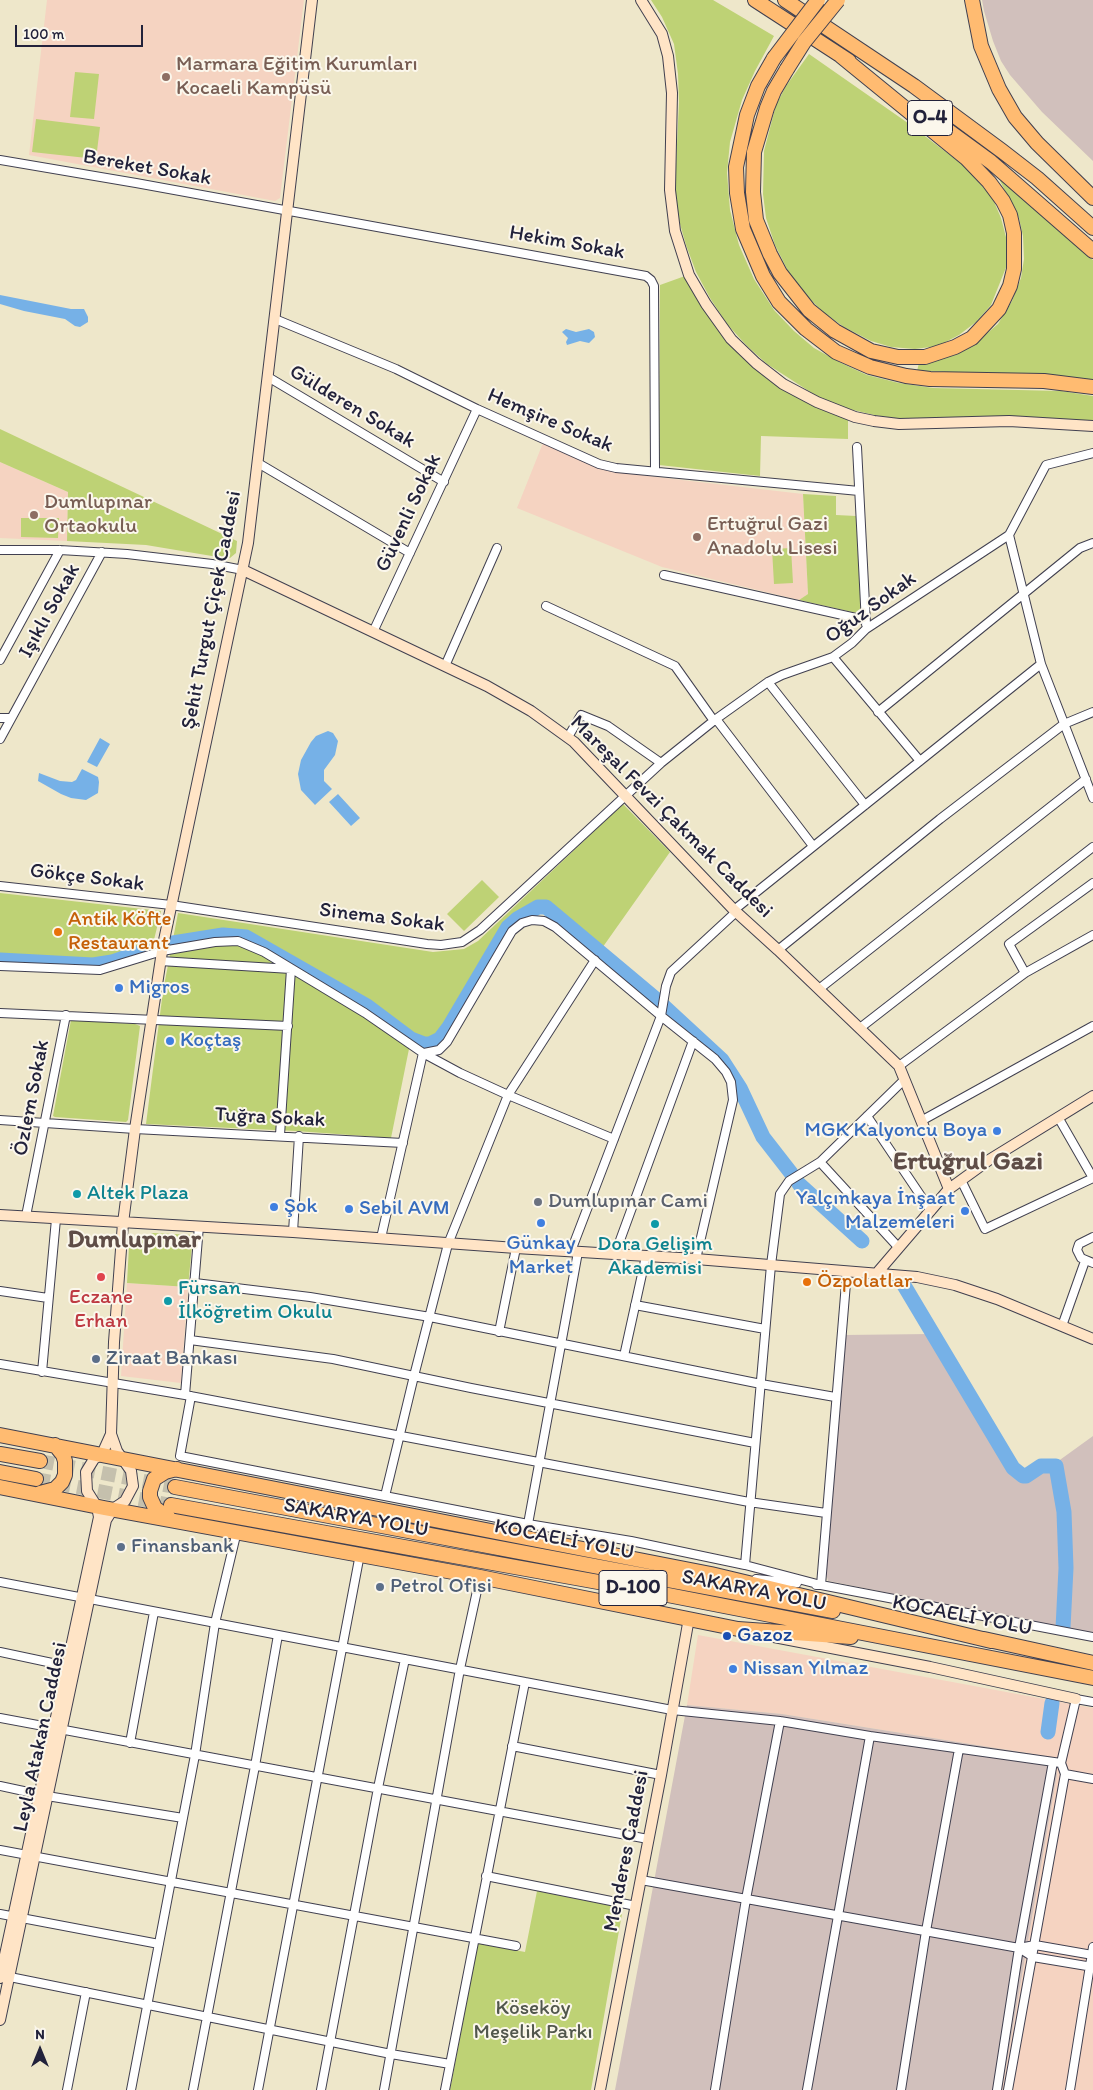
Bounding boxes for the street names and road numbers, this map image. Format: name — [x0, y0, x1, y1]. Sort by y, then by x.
road number: O-4 — [908, 100, 952, 136]
street label: Bereket Sokak — [81, 144, 213, 192]
street label: Hekim Sokak — [507, 220, 627, 266]
street label: Gülderen Sokak — [284, 359, 420, 455]
street label: Hemşire Sokak — [483, 383, 617, 459]
street label: Güvenli Sokak — [371, 450, 447, 576]
street label: Şehit Turgut Çiçek Caddesi — [177, 489, 247, 731]
street label: Işıklı Sokak — [14, 559, 86, 663]
street label: Oğuz Sokak — [821, 566, 921, 650]
street label: Mareşal Fevzi Çakmak Caddesi — [564, 710, 778, 924]
street label: Gökçe Sokak — [28, 858, 146, 898]
street label: Sinema Sokak — [318, 898, 446, 938]
street label: Özlem Sokak — [8, 1038, 56, 1158]
street label: Tuğra Sokak — [214, 1103, 326, 1133]
street label: SAKARYA YOLU — [282, 1493, 430, 1543]
street label: KOCAELİ YOLU — [492, 1514, 636, 1566]
street label: SAKARYA YOLU — [680, 1565, 828, 1617]
road number: D-100 — [599, 1570, 667, 1606]
street label: KOCAELİ YOLU — [890, 1590, 1034, 1642]
street label: Leyla Atakan Caddesi — [9, 1640, 73, 1834]
street label: Menderes Caddesi — [599, 1768, 655, 1934]

